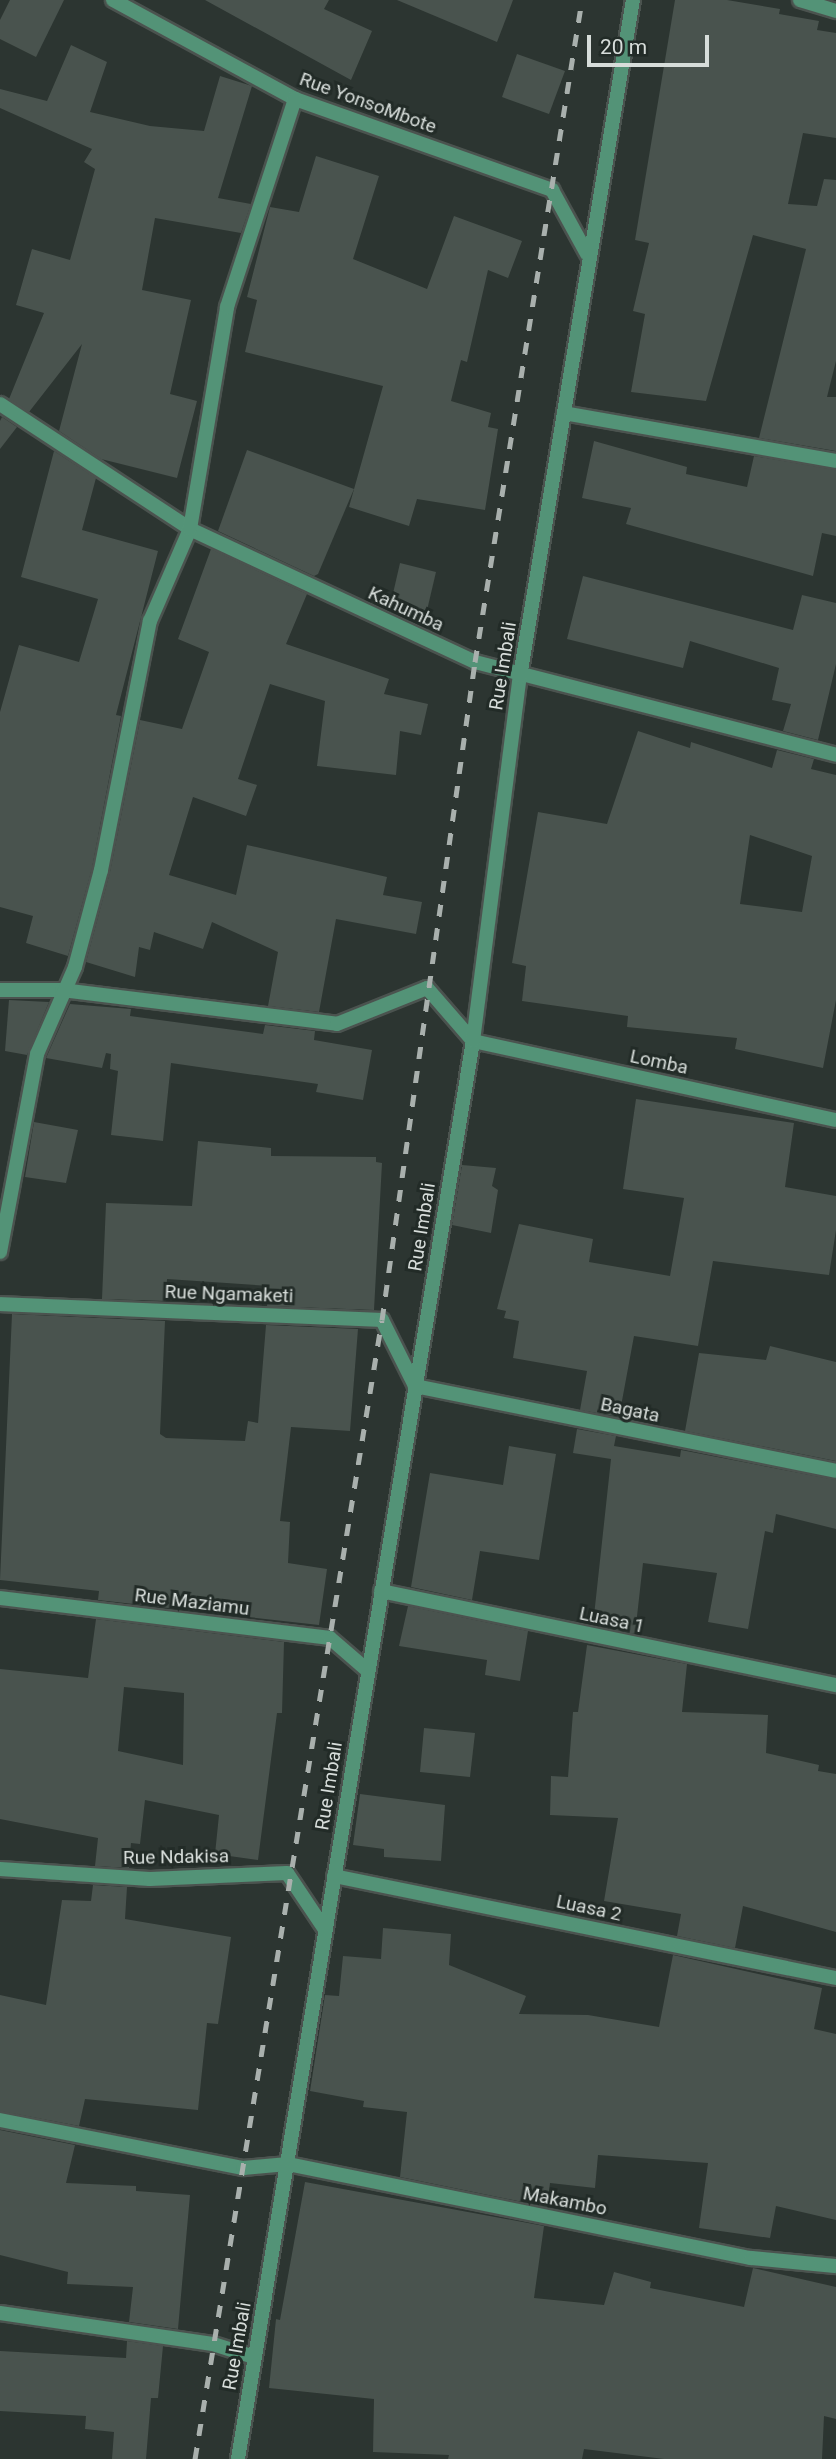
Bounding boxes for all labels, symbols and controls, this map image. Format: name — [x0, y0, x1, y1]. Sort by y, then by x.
scale bar — [591, 21, 714, 65]
text: 20 m — [600, 35, 647, 59]
street label: Rue YonsoMbote — [296, 68, 440, 138]
street label: Kahumba — [365, 582, 447, 636]
street label: Rue Imbali — [485, 620, 521, 712]
street label: Lomba — [628, 1045, 690, 1079]
street label: Rue Imbali — [404, 1181, 440, 1273]
street label: Rue Ngamaketi — [164, 1280, 294, 1308]
street label: Bagata — [598, 1393, 662, 1427]
street label: Rue Maziamu — [133, 1584, 251, 1620]
street label: Luasa 1 — [577, 1602, 647, 1638]
street label: Rue Imbali — [311, 1740, 347, 1832]
street label: Rue Ndakisa — [123, 1845, 229, 1869]
street label: Luasa 2 — [554, 1890, 624, 1926]
street label: Makambo — [521, 2182, 609, 2220]
street label: Rue Imbali — [218, 2300, 256, 2392]

